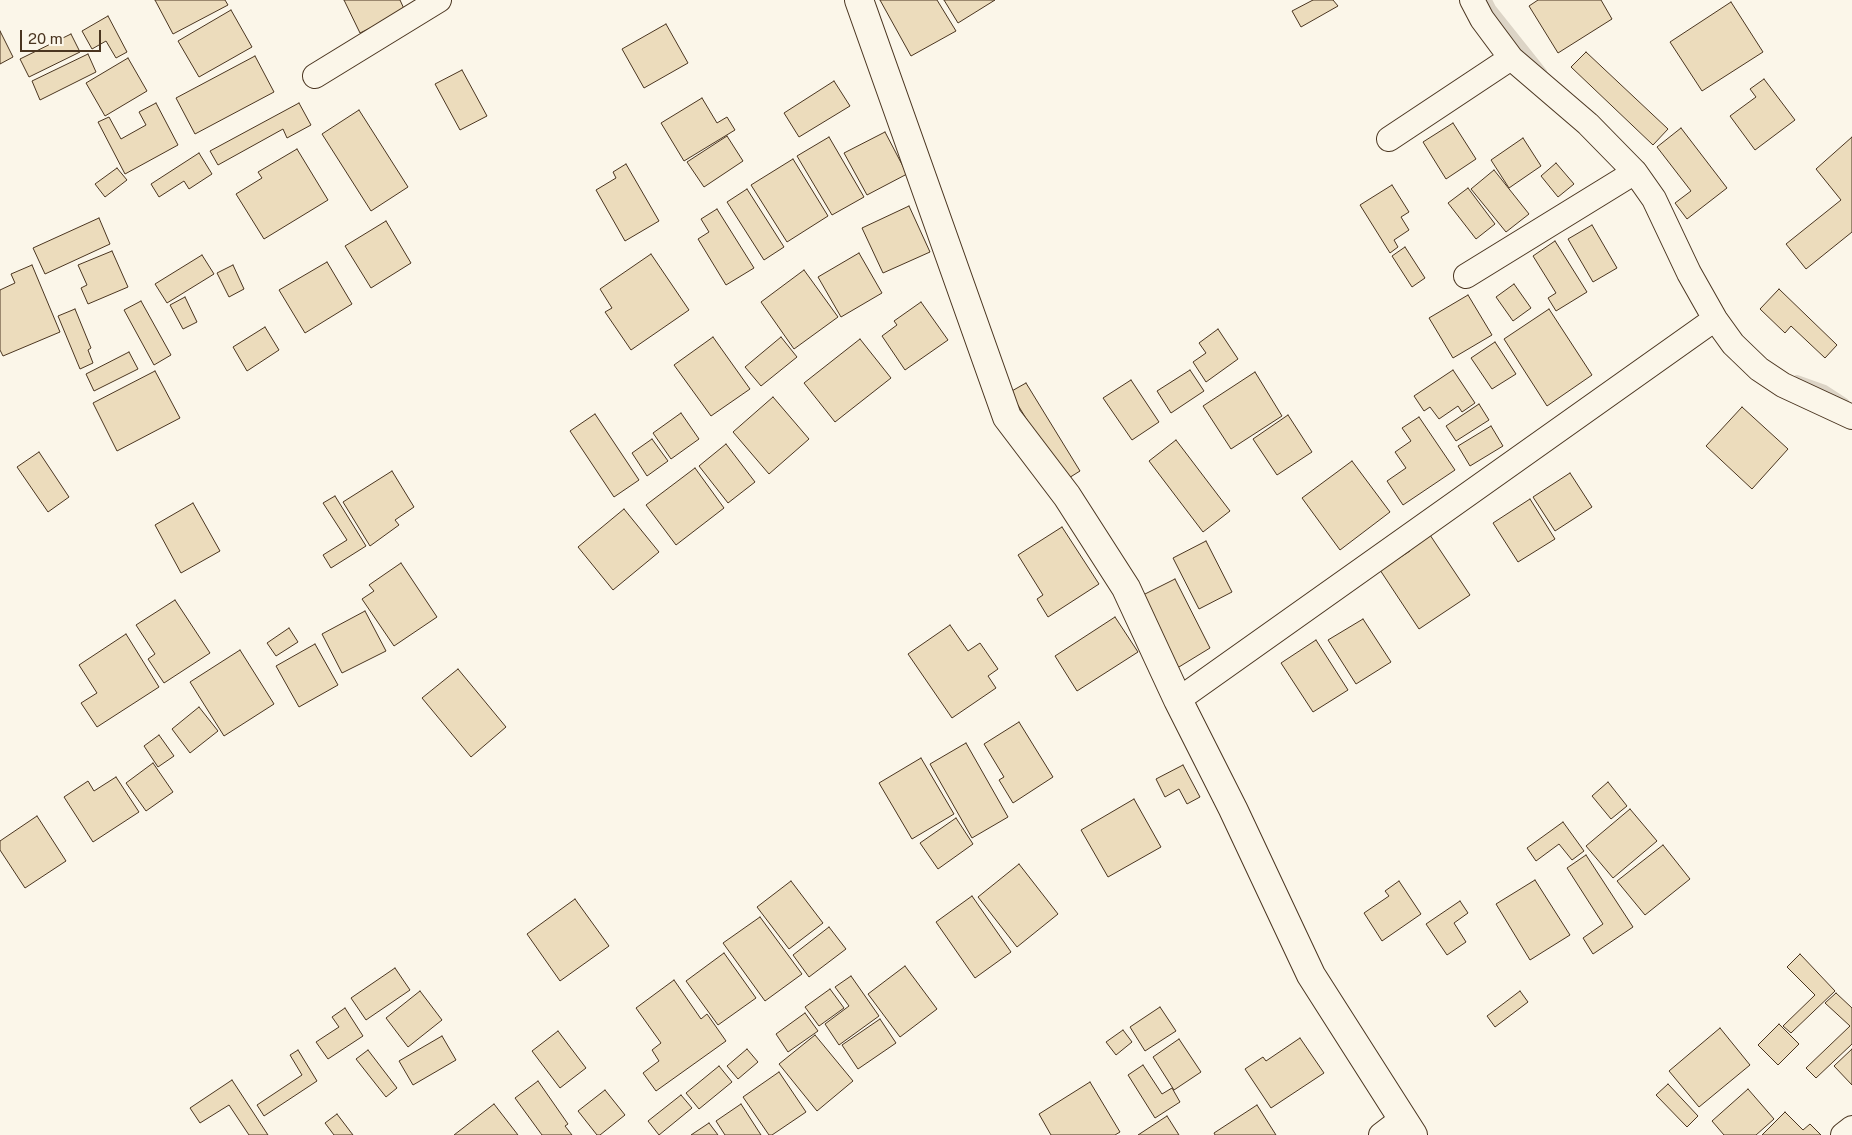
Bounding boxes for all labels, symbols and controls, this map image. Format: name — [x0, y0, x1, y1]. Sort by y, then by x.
scale bar — [22, 20, 104, 52]
text: 20 m — [28, 30, 63, 47]

